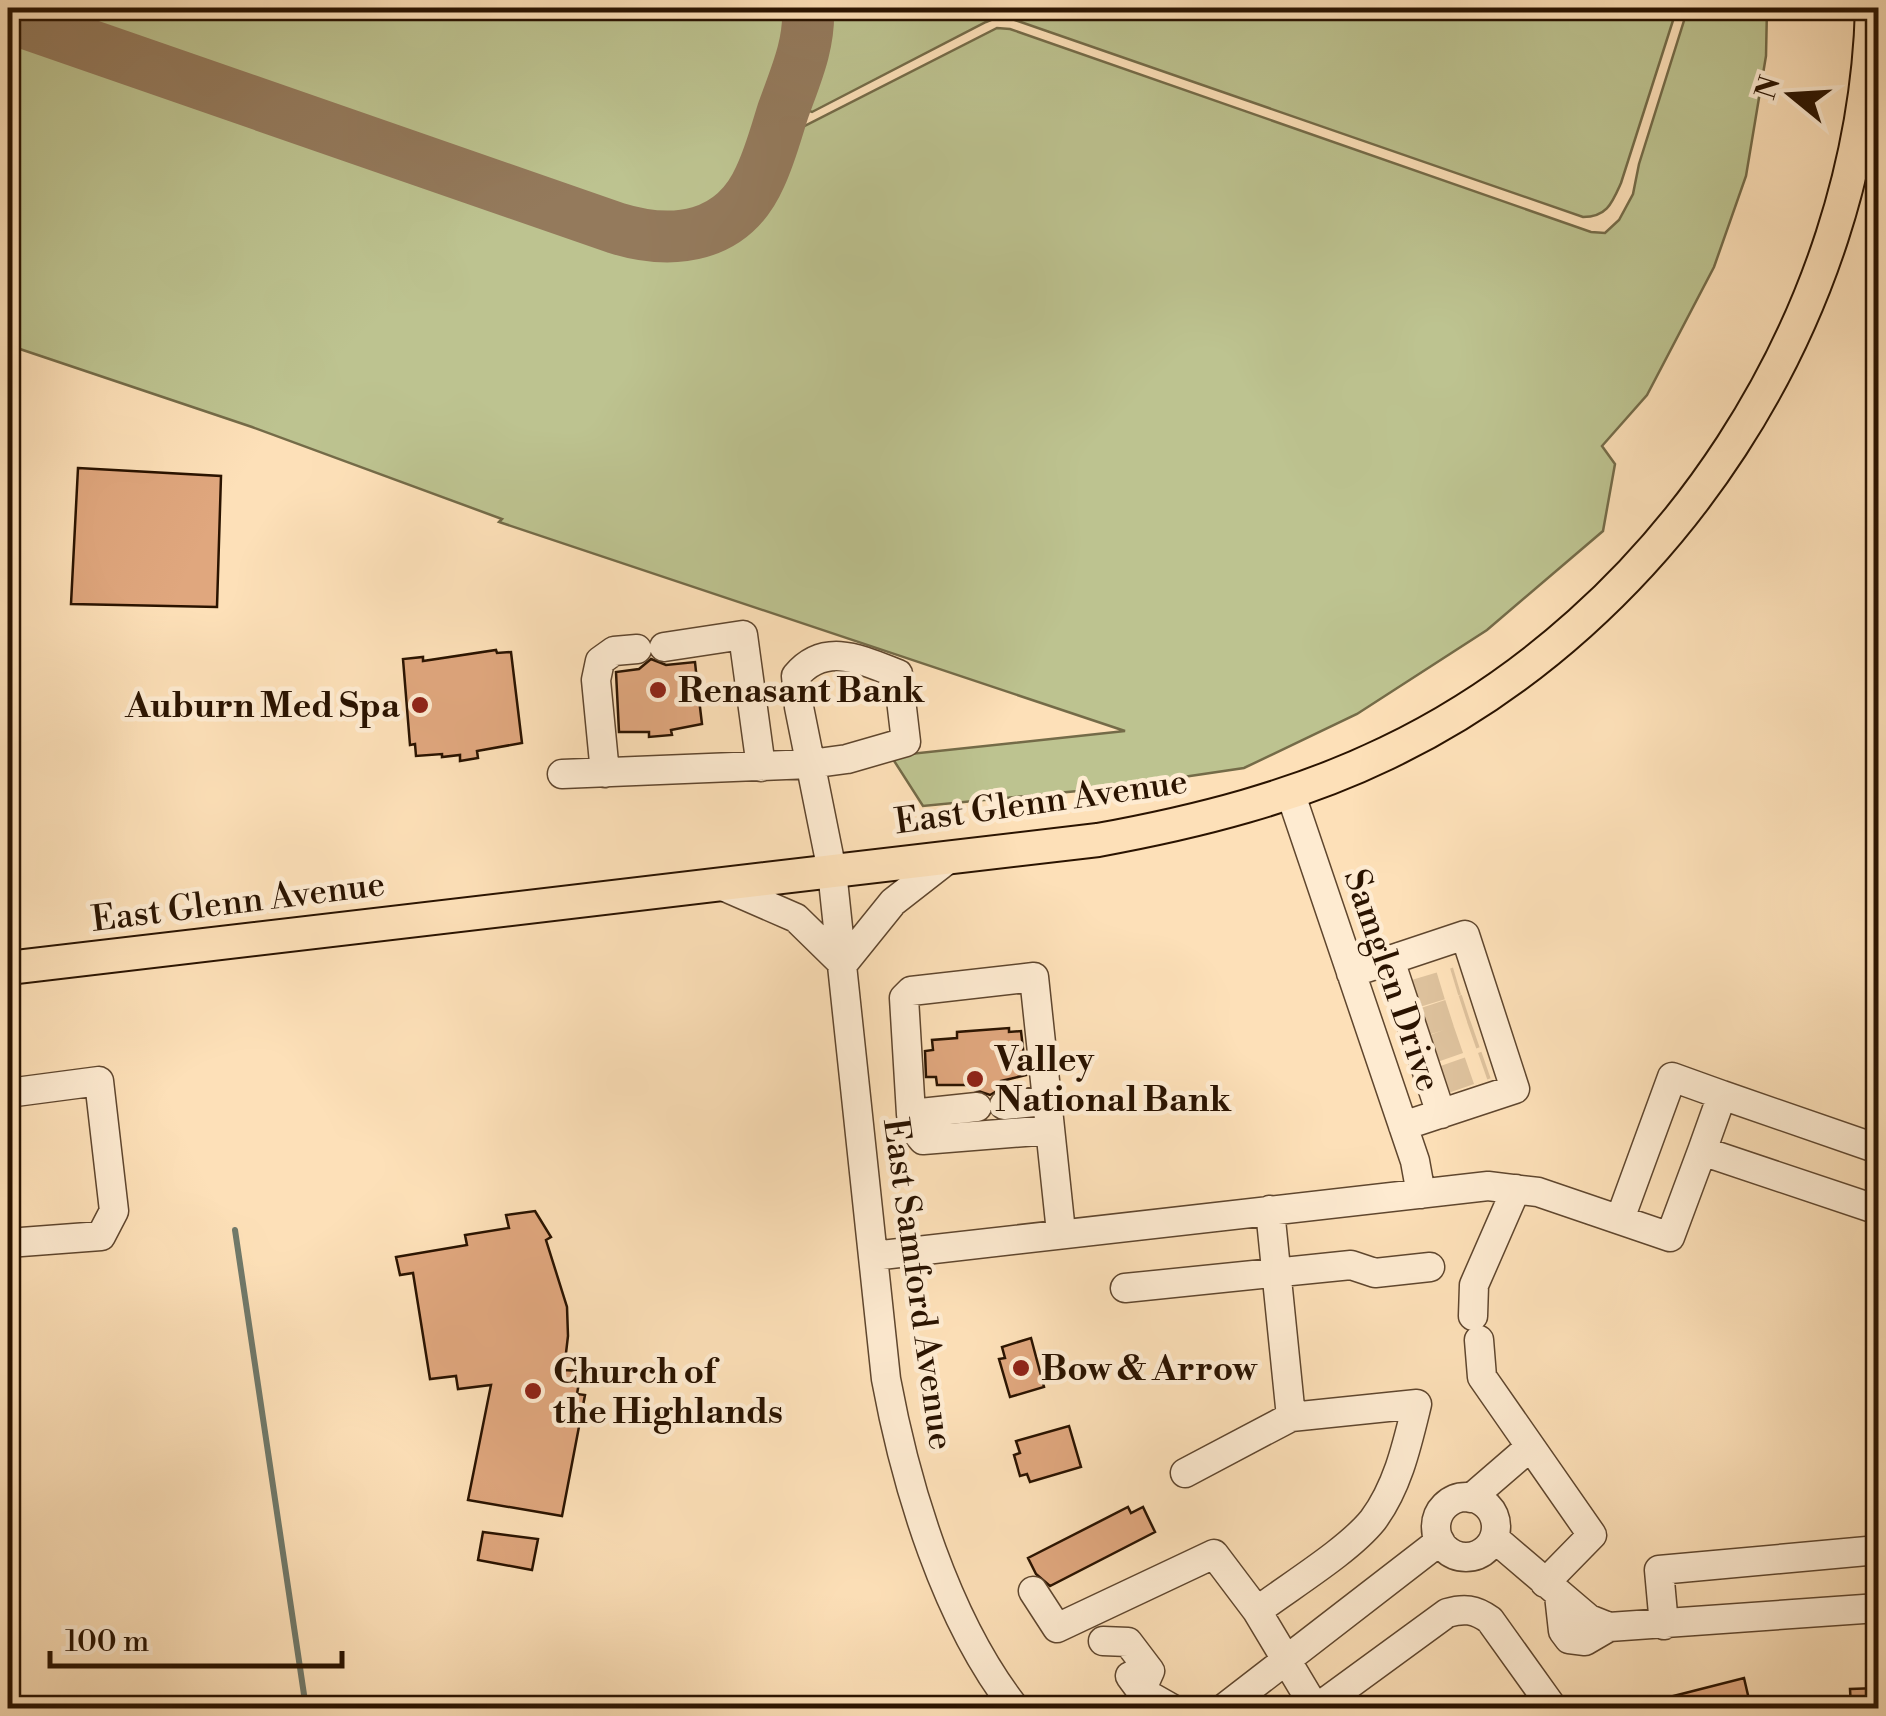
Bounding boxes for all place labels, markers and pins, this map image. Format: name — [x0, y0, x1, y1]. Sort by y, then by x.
place label: Renasant Bank — [678, 670, 925, 713]
marker: Renasant Bank — [647, 679, 669, 701]
place label: Auburn Med Spa — [124, 685, 401, 728]
marker: Auburn Med Spa — [409, 694, 431, 716]
place label: Valley National Bank — [994, 1039, 1231, 1122]
marker: Valley National Bank — [964, 1068, 986, 1090]
place label: Bow & Arrow — [1041, 1348, 1258, 1391]
place label: Church of the Highlands — [553, 1351, 783, 1434]
marker: Bow & Arrow — [1010, 1357, 1032, 1379]
marker: Church of the Highlands — [522, 1380, 544, 1402]

